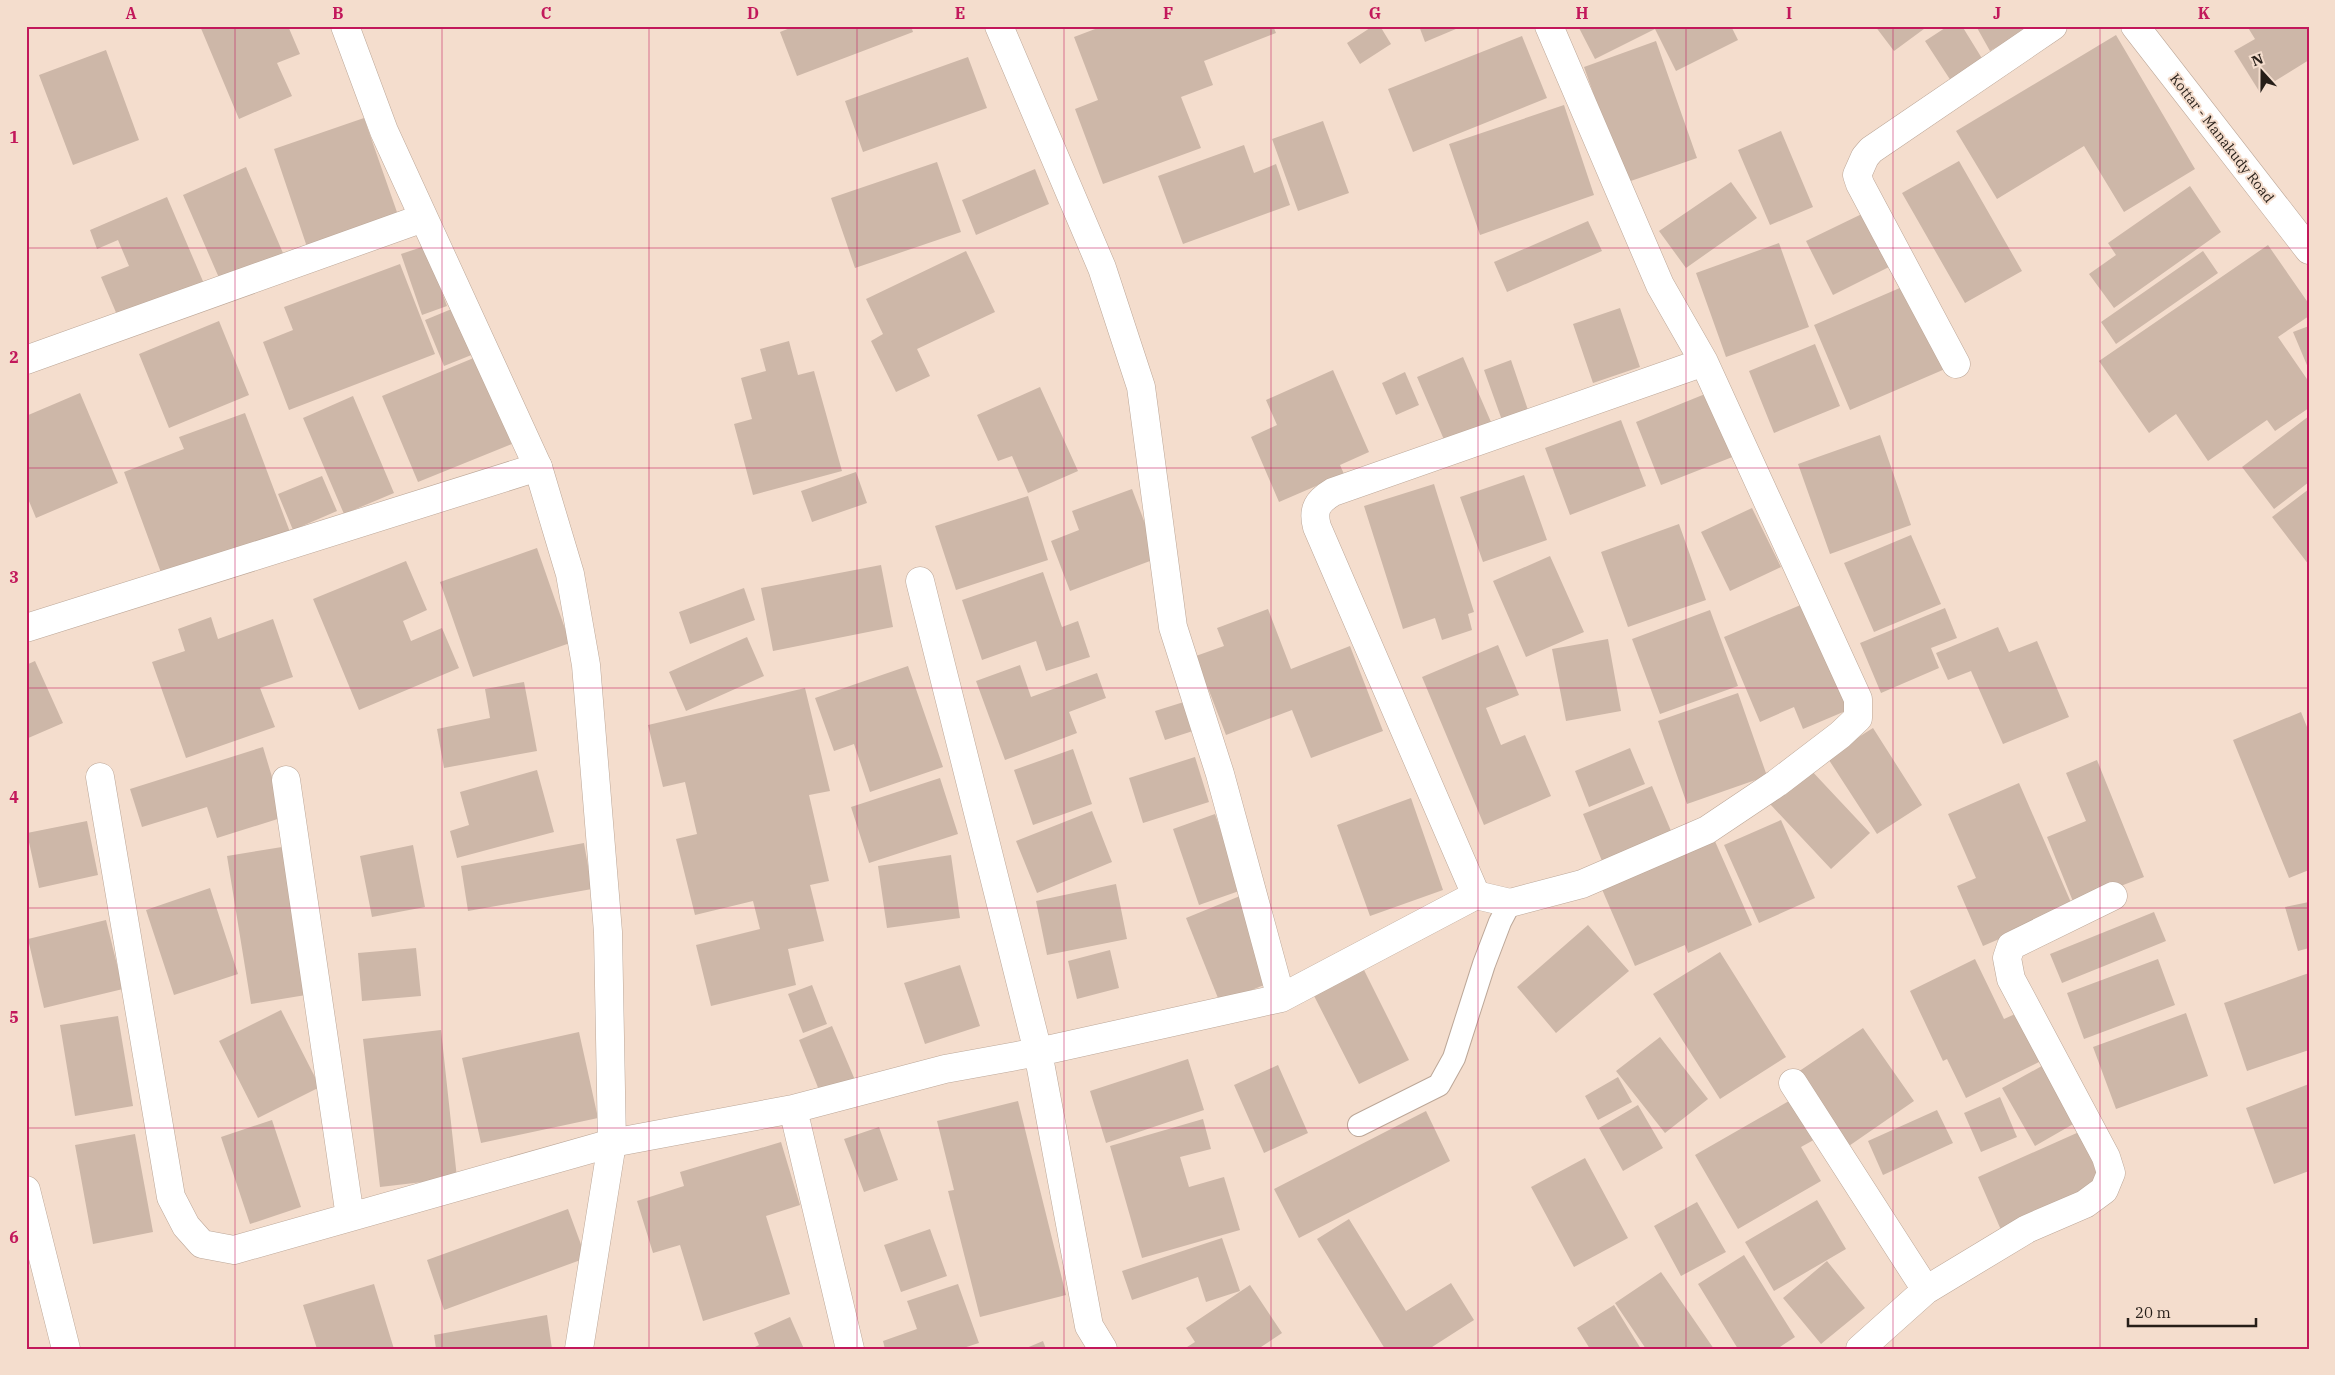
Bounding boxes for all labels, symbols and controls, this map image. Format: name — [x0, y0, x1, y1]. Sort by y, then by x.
text: A — [125, 3, 137, 23]
text: B — [332, 3, 344, 23]
text: C — [541, 3, 551, 23]
text: D — [747, 3, 759, 23]
text: E — [955, 3, 965, 23]
text: F — [1163, 3, 1173, 23]
text: G — [1369, 3, 1381, 23]
text: H — [1576, 3, 1589, 23]
text: I — [1786, 3, 1792, 23]
text: J — [1993, 3, 2001, 23]
text: K — [2198, 3, 2211, 23]
north arrow — [2238, 48, 2288, 98]
text: N — [2249, 49, 2266, 70]
street label: Kottar - Manakudy Road — [2166, 70, 2278, 206]
text: 1 — [9, 127, 19, 147]
text: 2 — [9, 347, 19, 367]
text: 3 — [9, 567, 19, 587]
text: 4 — [9, 787, 19, 807]
text: 5 — [9, 1007, 19, 1027]
text: 6 — [9, 1227, 19, 1247]
scale bar — [2128, 1295, 2255, 1327]
text: 20 m — [2135, 1303, 2171, 1322]

